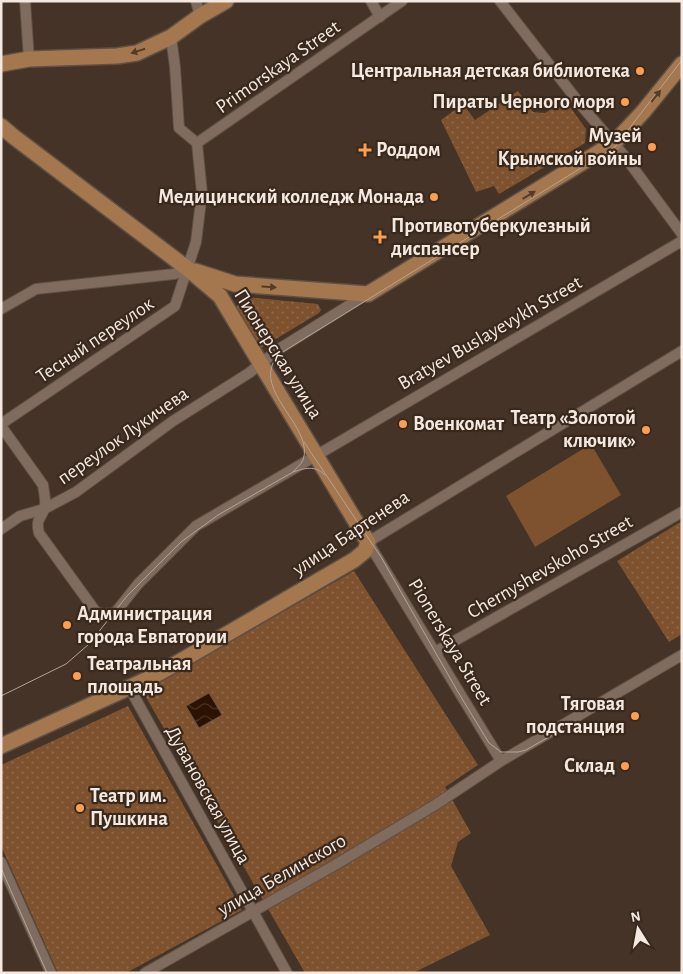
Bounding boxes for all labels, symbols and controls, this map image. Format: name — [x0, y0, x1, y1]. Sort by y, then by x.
street label: Primorskaya Street — [212, 16, 344, 117]
one-way arrow — [131, 48, 146, 56]
place label: Центральная детская библиотека — [350, 61, 631, 81]
marker: Центральная детская библиотека — [634, 65, 646, 77]
one-way arrow — [650, 90, 661, 103]
place label: Пираты Черного моря — [432, 92, 615, 112]
marker: Пираты Черного моря — [619, 96, 631, 108]
place label: Музей Крымской войны — [497, 126, 642, 169]
place label: Роддом — [376, 140, 440, 160]
marker: Музей Крымской войны — [646, 141, 658, 153]
marker: Роддом — [358, 143, 372, 157]
place label: Медицинский колледж Монада — [158, 187, 425, 207]
marker: Медицинский колледж Монада — [428, 191, 440, 203]
one-way arrow — [522, 191, 535, 200]
place label: Противотуберкулезный диспансер — [391, 216, 591, 259]
marker: Противотуберкулезный диспансер — [373, 230, 387, 244]
street label: Bratyev Buslayevykh Street — [395, 272, 586, 394]
one-way arrow — [261, 283, 277, 291]
street label: Пионерская улица — [230, 286, 326, 422]
street label: Тесный переулок — [33, 293, 157, 387]
street label: переулок Лукичева — [54, 383, 192, 489]
place label: Театр «Золотой ключик» — [511, 408, 636, 451]
place label: Военкомат — [413, 414, 504, 434]
marker: Военкомат — [397, 418, 409, 430]
marker: Театр «Золотой ключик» — [640, 424, 652, 436]
street label: улица Бартенева — [288, 487, 413, 580]
street label: Chernyshevskoho Street — [464, 511, 637, 622]
street label: Pionerskaya Street — [404, 575, 496, 709]
place label: Администрация города Евпатории — [77, 604, 227, 647]
marker: Администрация города Евпатории — [61, 619, 73, 631]
place label: Театральная площадь — [87, 654, 191, 697]
marker: Театральная площадь — [71, 670, 83, 682]
place label: Тяговая подстанция — [526, 694, 625, 737]
marker: Тяговая подстанция — [629, 710, 641, 722]
street label: Дувановская улица — [162, 723, 254, 867]
place label: Склад — [564, 756, 615, 776]
marker: Склад — [619, 760, 631, 772]
place label: Театр им. Пушкина — [90, 786, 168, 829]
marker: Театр им. Пушкина — [74, 802, 86, 814]
street label: улица Белинского — [214, 830, 349, 920]
north arrow — [613, 904, 663, 954]
text: N — [630, 909, 642, 925]

